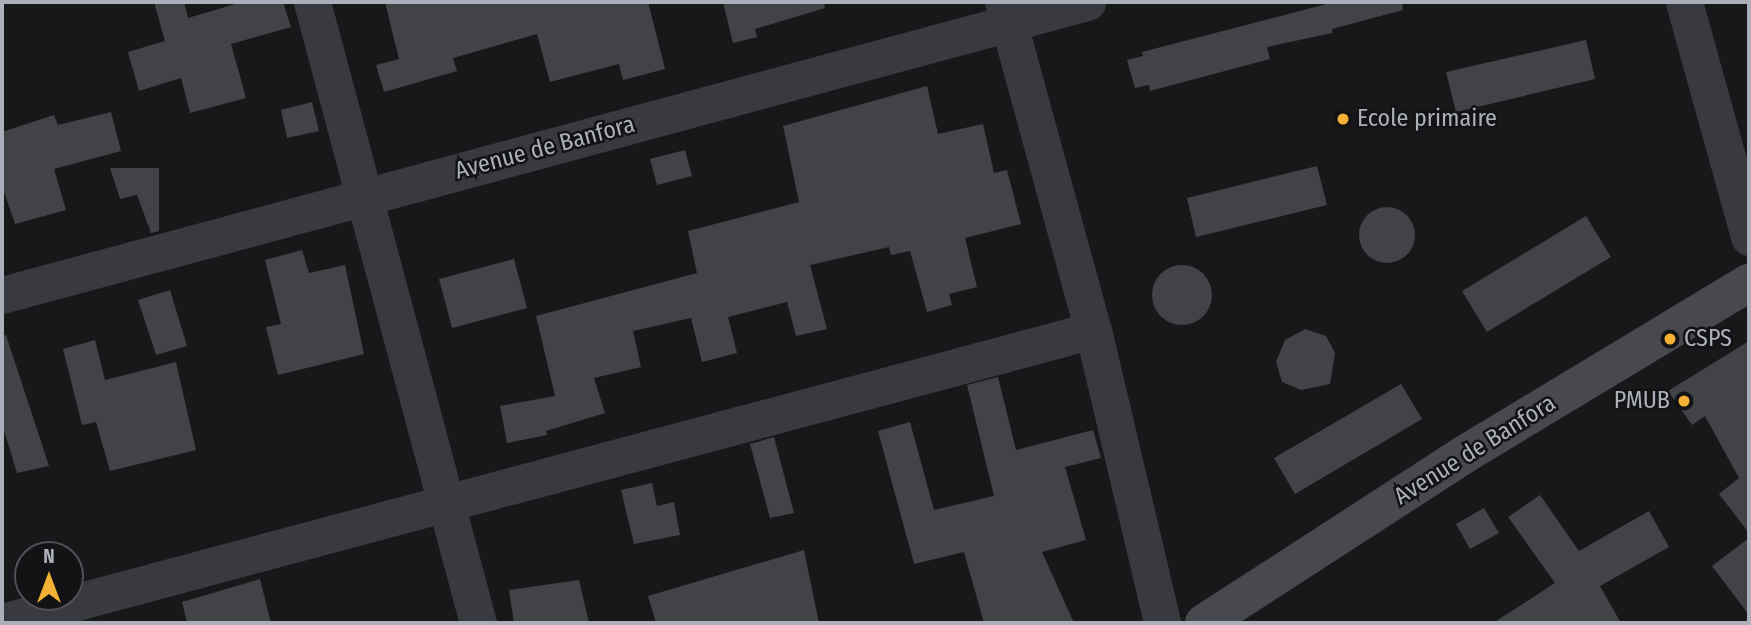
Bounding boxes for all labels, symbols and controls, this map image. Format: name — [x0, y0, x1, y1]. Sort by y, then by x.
place label: Ecole primaire — [1357, 105, 1497, 133]
street label: Avenue de Banfora — [452, 110, 638, 186]
marker: Ecole primaire — [1335, 111, 1351, 127]
place label: CSPS — [1684, 325, 1732, 353]
marker: CSPS — [1662, 331, 1678, 347]
place label: PMUB — [1614, 387, 1670, 415]
street label: Avenue de Banfora — [1389, 389, 1561, 511]
marker: PMUB — [1676, 393, 1692, 409]
north arrow — [14, 541, 84, 611]
text: N — [43, 545, 55, 568]

